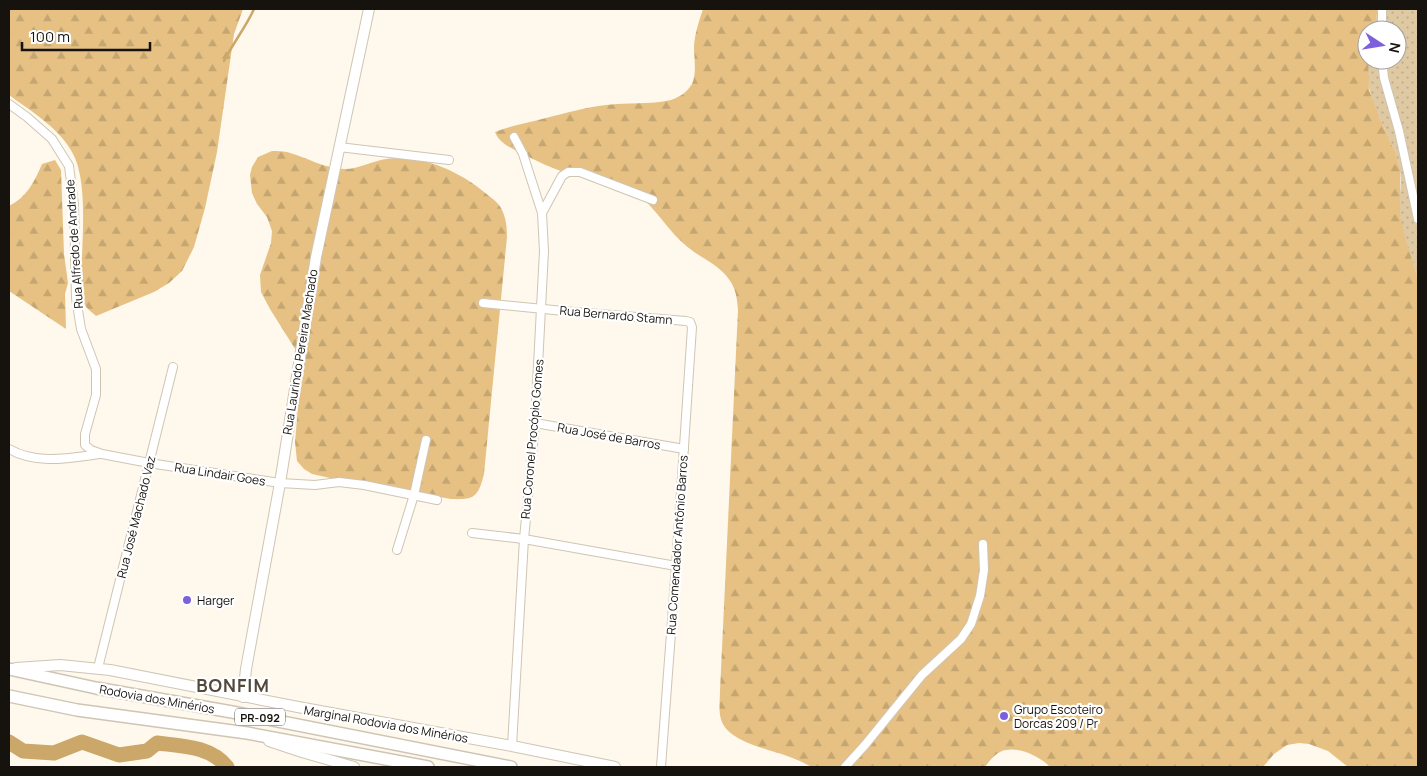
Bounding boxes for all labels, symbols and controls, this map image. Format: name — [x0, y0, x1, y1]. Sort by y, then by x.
scale bar — [22, 20, 150, 52]
north arrow — [1357, 20, 1407, 70]
text: 100 m — [30, 26, 70, 47]
text: N — [1385, 41, 1406, 55]
street label: Rua Alfredo de Andrade — [61, 179, 87, 309]
street label: Rua Laurindo Pereira Machado — [279, 268, 321, 436]
street label: Rua Bernardo Stamn — [559, 302, 673, 328]
street label: Rua Coronel Procópio Gomes — [517, 358, 547, 520]
street label: Rua José de Barros — [556, 419, 662, 453]
street label: Rua José Machado Vaz — [113, 454, 159, 580]
street label: Rua Comendador Antônio Barros — [662, 455, 692, 635]
street label: Rua Lindair Goes — [173, 458, 267, 490]
place label: Harger — [197, 592, 235, 609]
marker: Harger — [181, 594, 193, 606]
district label: BONFIM — [196, 673, 270, 697]
street label: Rodovia dos Minérios — [98, 680, 216, 718]
street label: Marginal Rodovia dos Minérios — [302, 701, 470, 747]
place label: Grupo Escoteiro Dorcas 209 / Pr — [1014, 701, 1103, 732]
road number: PR-092 — [235, 709, 285, 726]
marker: Grupo Escoteiro Dorcas 209 / Pr — [998, 710, 1010, 722]

